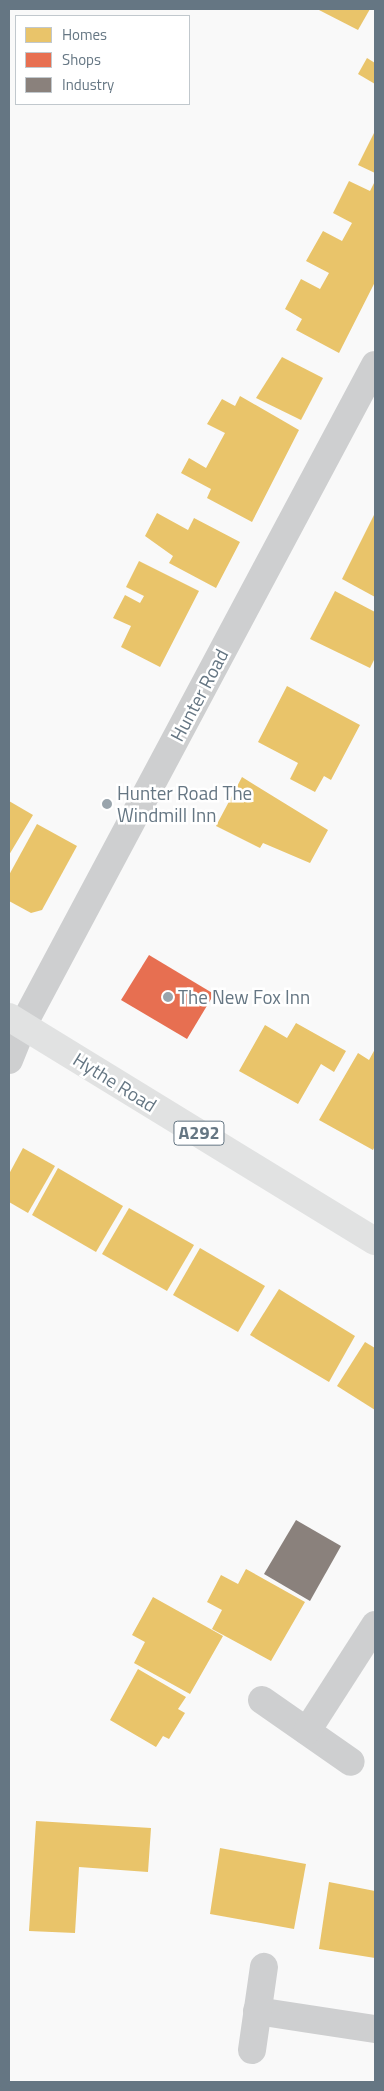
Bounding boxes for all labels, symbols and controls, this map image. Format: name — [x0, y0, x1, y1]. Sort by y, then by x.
legend — [15, 15, 190, 105]
text: Homes — [62, 23, 107, 46]
text: Shops — [62, 48, 101, 71]
text: Industry — [62, 73, 114, 96]
street label: Hunter Road — [165, 645, 233, 745]
place label: Hunter Road The Windmill Inn — [117, 782, 252, 826]
marker: Hunter Road The Windmill Inn — [101, 798, 113, 810]
place label: The New Fox Inn — [178, 986, 310, 1008]
marker: The New Fox Inn — [162, 991, 174, 1003]
street label: Hythe Road — [69, 1047, 161, 1117]
road number: A292 — [173, 1118, 225, 1148]

